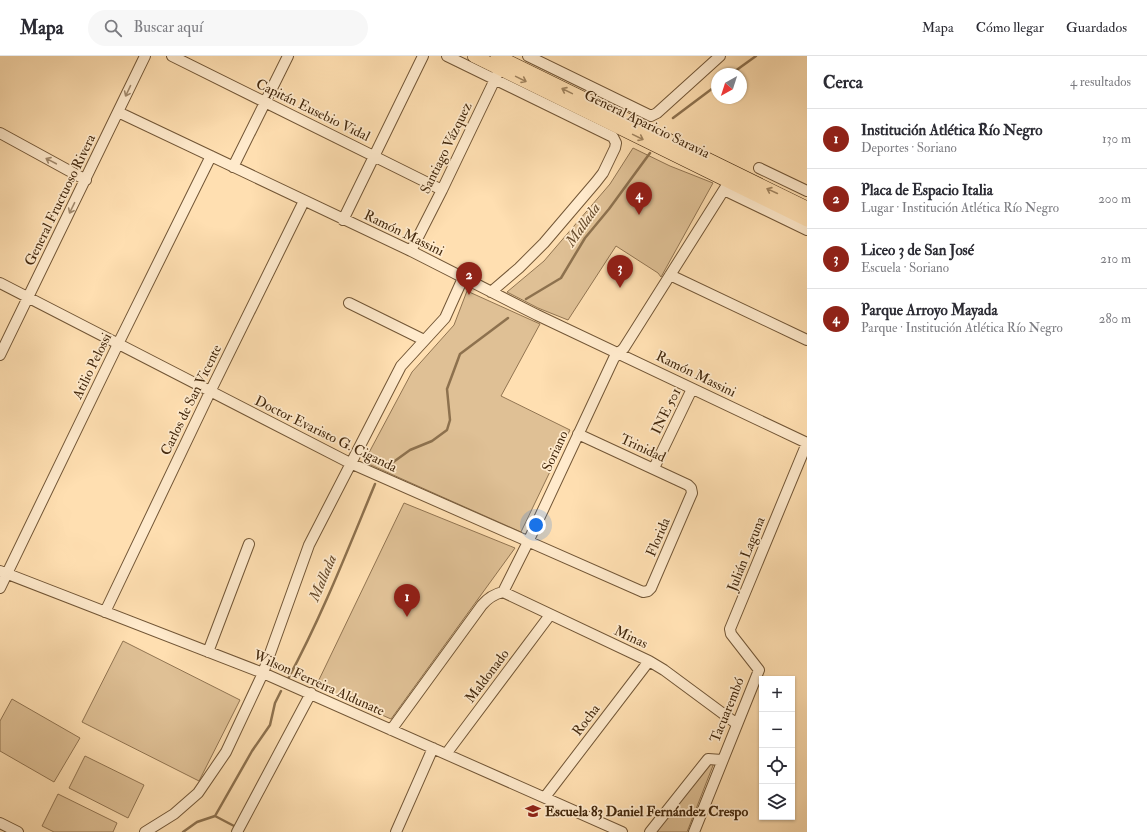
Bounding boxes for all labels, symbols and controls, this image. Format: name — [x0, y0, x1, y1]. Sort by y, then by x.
search box — [88, 10, 368, 46]
text: Mapa — [20, 16, 64, 40]
icon: search — [102, 17, 124, 39]
text: Buscar aquí — [134, 18, 203, 37]
text: Mapa — [922, 19, 954, 36]
text: Cómo llegar — [976, 19, 1044, 36]
text: Guardados — [1066, 19, 1127, 36]
north arrow — [711, 68, 747, 104]
text: Cerca — [823, 72, 863, 93]
text: 4 resultados — [1070, 74, 1131, 90]
street label: Capitán Eusebio Vidal — [253, 75, 373, 146]
one-way arrow — [515, 76, 527, 83]
one-way arrow — [124, 85, 131, 97]
street label: General Aparicio Saravia — [581, 86, 713, 163]
one-way arrow — [562, 87, 574, 94]
street label: Santiago Vázquez — [417, 99, 476, 197]
text: Institución Atlética Río Negro — [861, 121, 1043, 140]
street label: General Fructuoso Rivera — [21, 131, 99, 269]
text: 1 — [834, 131, 838, 147]
text: 130 m — [1102, 131, 1131, 147]
one-way arrow — [632, 134, 644, 141]
text: Deportes · Soriano — [861, 140, 957, 156]
one-way arrow — [46, 157, 58, 165]
text: Placa de Espacio Italia — [861, 181, 993, 200]
pin: 4 — [626, 182, 652, 215]
one-way arrow — [766, 187, 778, 195]
text: 2 — [833, 191, 839, 207]
text: 200 m — [1098, 191, 1131, 207]
water label: Mallada — [561, 200, 605, 251]
text: Lugar · Institución Atlética Río Negro — [861, 200, 1059, 216]
one-way arrow — [68, 202, 75, 214]
street label: Ramón Massini — [361, 206, 447, 260]
text: Liceo 3 de San José — [861, 241, 974, 260]
text: 3 — [834, 251, 839, 267]
text: 210 m — [1100, 251, 1131, 267]
pin: 3 — [607, 255, 633, 288]
text: Escuela · Soriano — [861, 260, 949, 276]
pin: 2 — [456, 262, 482, 295]
text: Parque Arroyo Mayada — [861, 301, 998, 320]
text: 4 — [832, 311, 840, 327]
text: 280 m — [1099, 311, 1131, 327]
text: Parque · Institución Atlética Río Negro — [861, 320, 1063, 336]
street label: Atilio Pelossi — [68, 330, 115, 403]
street label: Carlos de San Vicente — [157, 342, 225, 458]
street label: Ramón Massini — [653, 347, 739, 401]
street label: INE 501 — [648, 385, 684, 437]
street label: Doctor Evaristo G. Ciganda — [252, 392, 400, 476]
street label: Soriano — [538, 428, 572, 474]
street label: Trinidad — [618, 430, 669, 466]
street label: Julián Laguna — [723, 514, 769, 595]
your location — [526, 515, 546, 535]
street label: Florida — [642, 515, 674, 559]
water label: Mallada — [304, 552, 341, 605]
pin: 1 — [394, 584, 420, 617]
street label: Minas — [612, 622, 651, 652]
street label: Wilson Ferreira Aldunate — [250, 646, 387, 720]
street label: Maldonado — [461, 646, 513, 706]
street label: Tacuarembó — [706, 675, 748, 745]
map controls — [759, 676, 795, 820]
button: + — [759, 676, 795, 712]
street label: Rocha — [569, 701, 604, 739]
button: − — [759, 712, 795, 748]
button: locate — [759, 748, 795, 784]
button: layers — [759, 784, 795, 820]
school or university icon: Escuela 83 Daniel Fernández Crespo — [524, 802, 542, 820]
place label: Escuela 83 Daniel Fernández Crespo — [545, 803, 748, 821]

